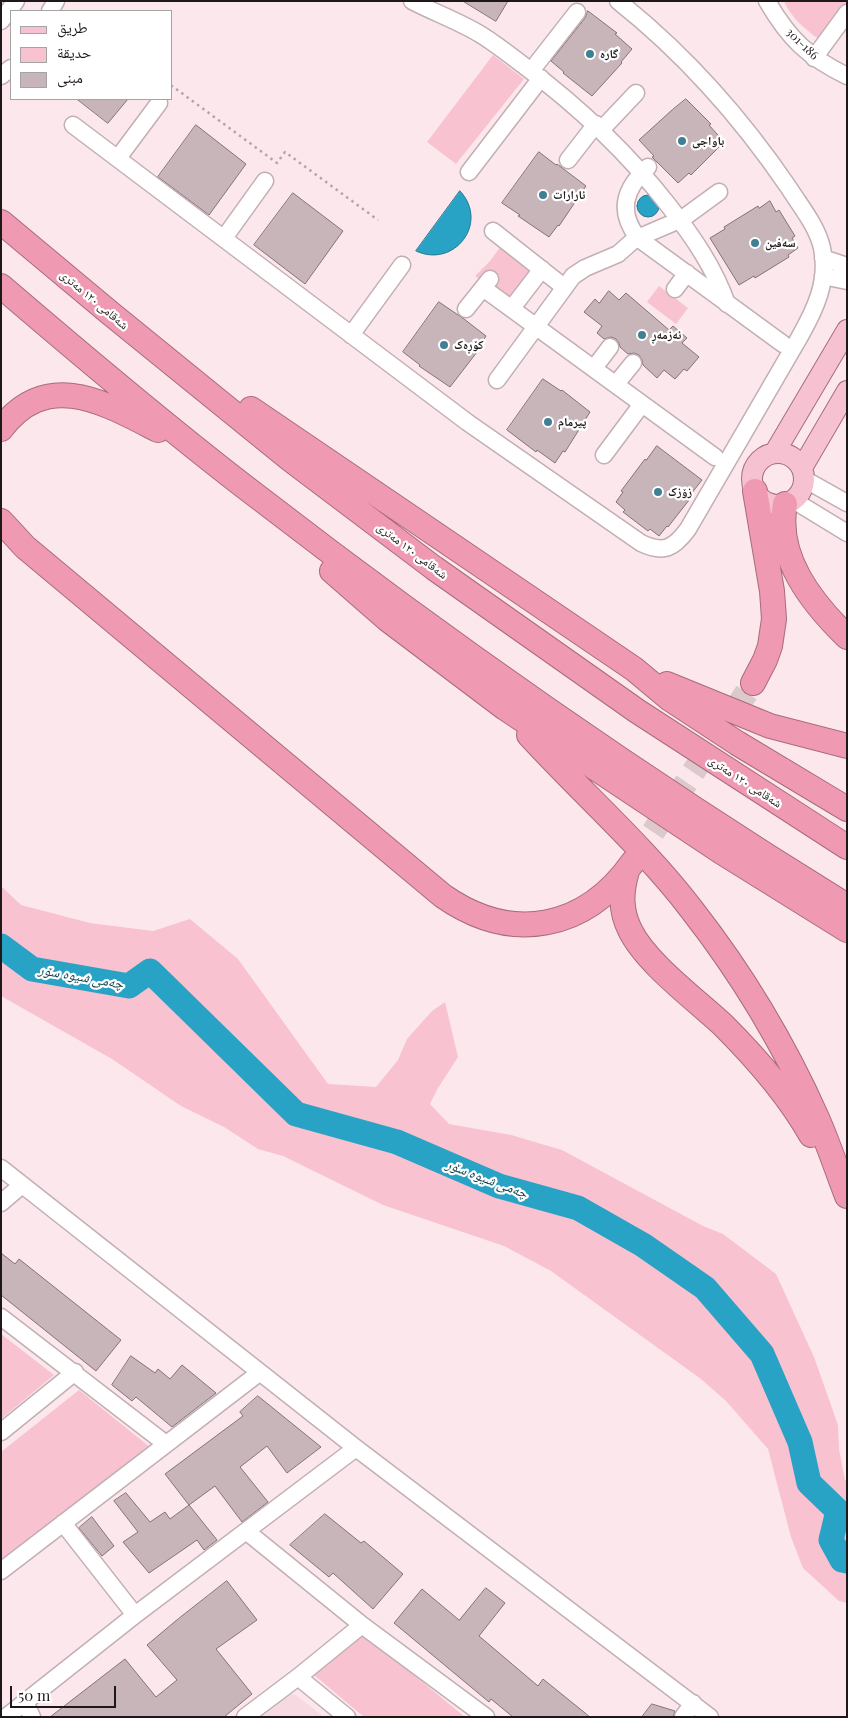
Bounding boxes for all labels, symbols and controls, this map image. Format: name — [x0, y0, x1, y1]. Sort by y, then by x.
legend — [10, 10, 172, 100]
text: طريق — [57, 17, 88, 37]
street label: 301-186 — [783, 25, 821, 63]
text: حديقة — [57, 42, 91, 62]
place label: گارە — [600, 47, 618, 61]
marker: گارە — [584, 48, 596, 60]
text: مبنى — [57, 67, 83, 87]
place label: باواجی — [692, 134, 724, 148]
marker: باواجی — [676, 135, 688, 147]
place label: ئارارات — [553, 188, 585, 202]
marker: ئارارات — [537, 189, 549, 201]
place label: سەفین — [765, 236, 796, 250]
marker: سەفین — [749, 237, 761, 249]
street label: شەقامی ١٢٠ مەتری — [57, 267, 131, 333]
place label: ئەزمەڕ — [652, 328, 681, 342]
marker: ئەزمەڕ — [636, 329, 648, 341]
place label: کۆڕەک — [454, 338, 484, 352]
marker: کۆڕەک — [438, 339, 450, 351]
place label: پیرمام — [558, 415, 586, 429]
marker: پیرمام — [542, 416, 554, 428]
place label: زۆزک — [668, 485, 692, 499]
marker: زۆزک — [652, 486, 664, 498]
street label: شەقامی ١٢٠ مەتری — [374, 520, 450, 582]
street label: شەقامی ١٢٠ مەتری — [706, 753, 784, 811]
water label: چەمی شیوە سۆر — [37, 961, 125, 993]
water label: چەمی شیوە سۆر — [444, 1156, 530, 1202]
scale bar — [12, 1676, 119, 1708]
text: 50 m — [18, 1685, 50, 1705]

